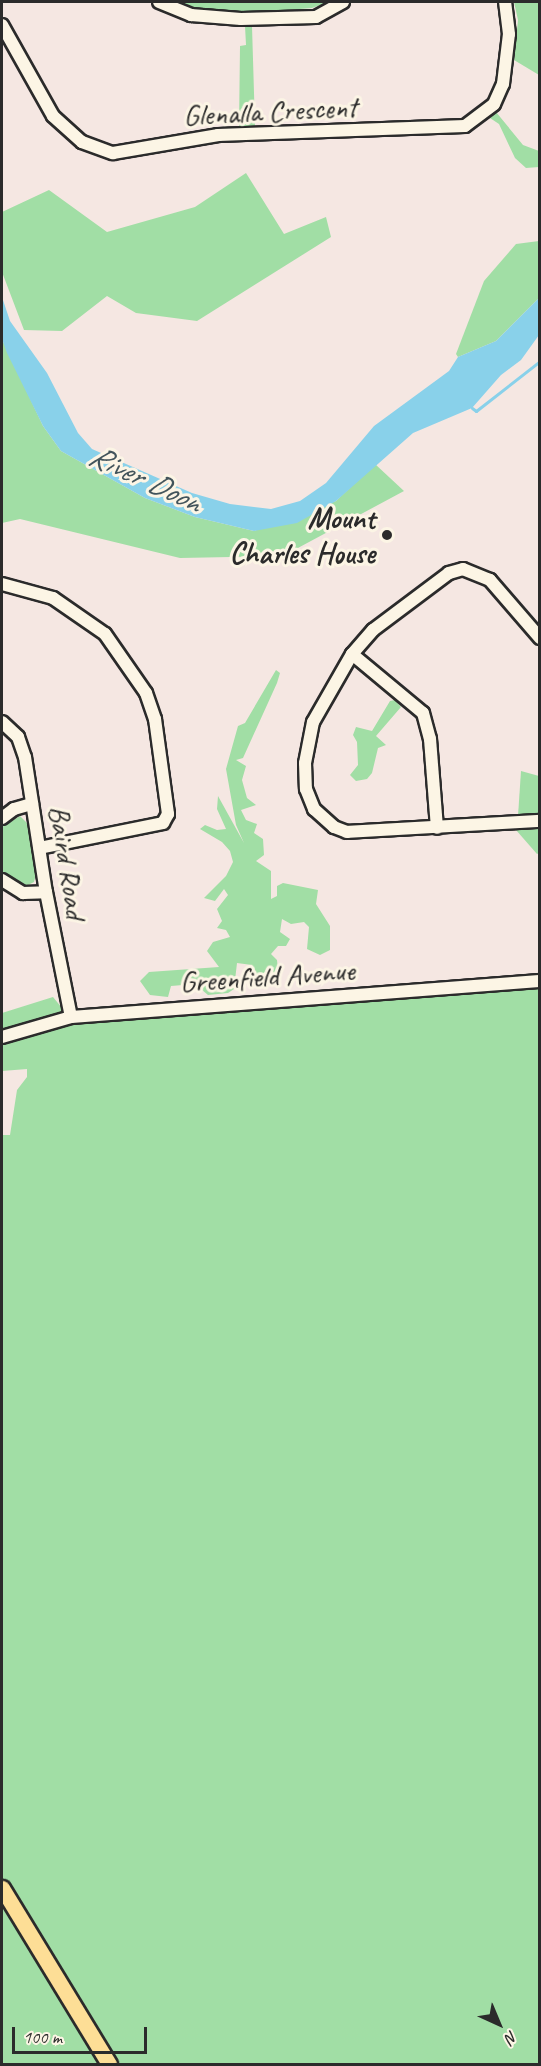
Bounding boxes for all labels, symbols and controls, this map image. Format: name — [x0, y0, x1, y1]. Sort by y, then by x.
street label: Glenalla Crescent — [182, 88, 358, 134]
water label: River Doon — [83, 436, 207, 522]
place label: Mount Charles House — [230, 500, 375, 570]
marker: Mount Charles House — [380, 528, 394, 542]
street label: Baird Road — [41, 803, 95, 921]
street label: Greenfield Avenue — [178, 952, 356, 1000]
north arrow — [469, 1994, 529, 2054]
scale bar — [15, 2015, 150, 2053]
text: 100 m — [23, 2026, 62, 2048]
text: N — [501, 2026, 522, 2048]

